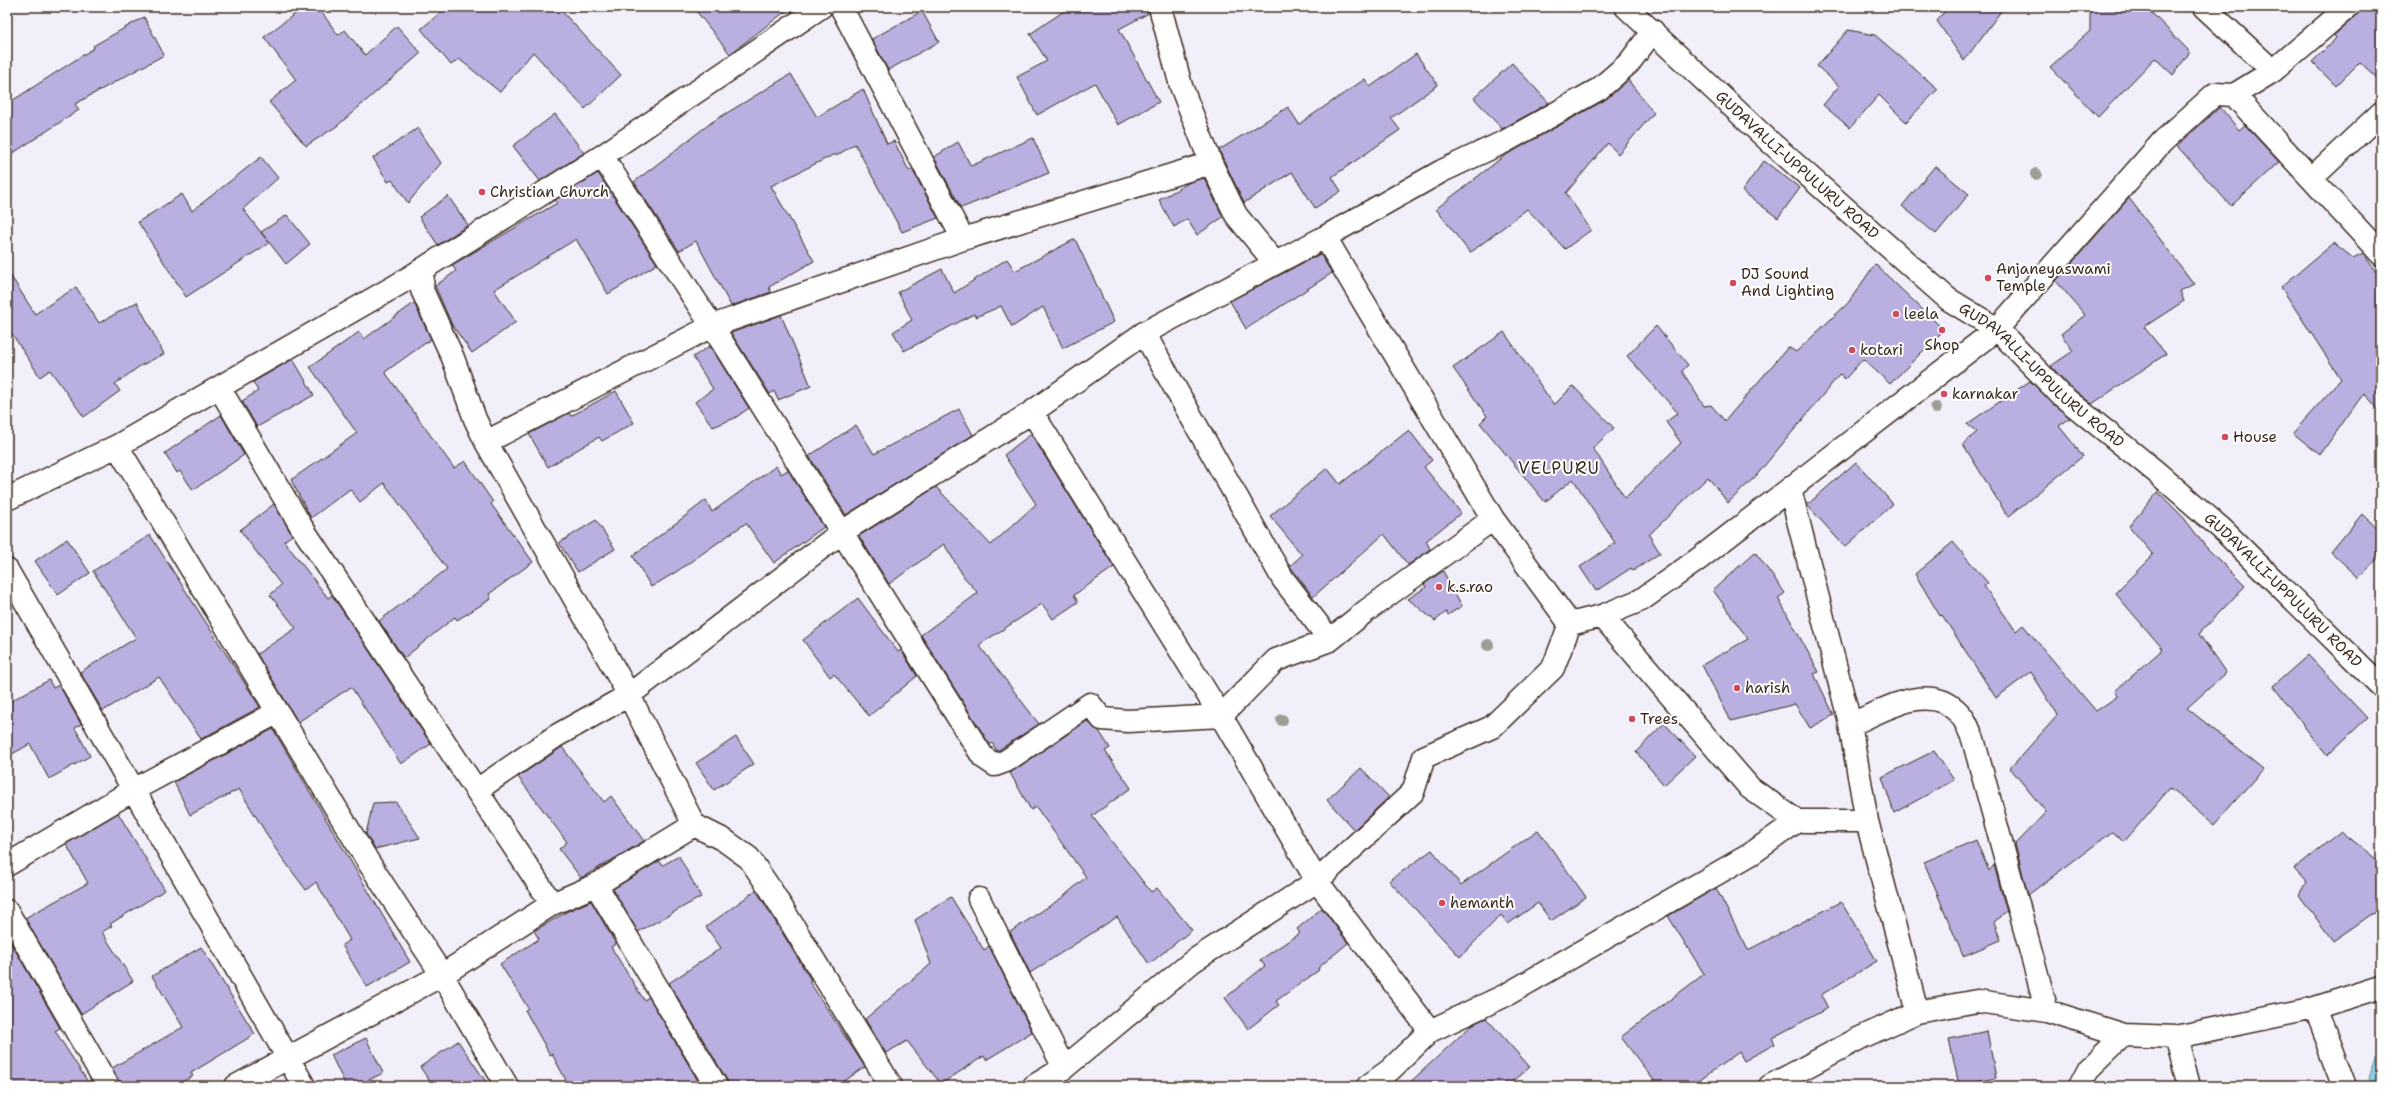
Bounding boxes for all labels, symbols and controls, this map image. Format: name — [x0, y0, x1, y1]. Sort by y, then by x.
street label: GUDAVALLI-UPPULURU ROAD — [1711, 86, 1884, 244]
place label: Christian Church — [490, 182, 609, 202]
marker: Christian Church — [477, 187, 487, 197]
place label: Anjaneyaswami Temple — [1996, 259, 2111, 296]
place label: DJ Sound And Lighting — [1741, 264, 1834, 301]
marker: Anjaneyaswami Temple — [1983, 273, 1993, 283]
marker: DJ Sound And Lighting — [1728, 278, 1738, 288]
street label: GUDAVALLI-UPPULURU ROAD — [1955, 298, 2129, 452]
place label: leela — [1904, 304, 1940, 324]
marker: leela — [1891, 309, 1901, 319]
marker: Shop — [1937, 325, 1947, 335]
place label: Shop — [1925, 335, 1959, 355]
place label: kotari — [1860, 340, 1903, 360]
marker: kotari — [1847, 345, 1857, 355]
place label: karnakar — [1952, 384, 2019, 404]
marker: karnakar — [1939, 389, 1949, 399]
place label: House — [2233, 427, 2277, 447]
marker: House — [2220, 432, 2230, 442]
district label: VELPURU — [1518, 457, 1600, 479]
street label: GUDAVALLI-UPPULURU ROAD — [2200, 508, 2367, 672]
place label: k.s.rao — [1447, 577, 1493, 597]
marker: k.s.rao — [1434, 582, 1444, 592]
place label: harish — [1745, 678, 1790, 698]
marker: harish — [1732, 683, 1742, 693]
place label: Trees — [1640, 709, 1678, 729]
marker: Trees — [1627, 714, 1637, 724]
place label: hemanth — [1450, 893, 1514, 913]
marker: hemanth — [1437, 898, 1447, 908]

